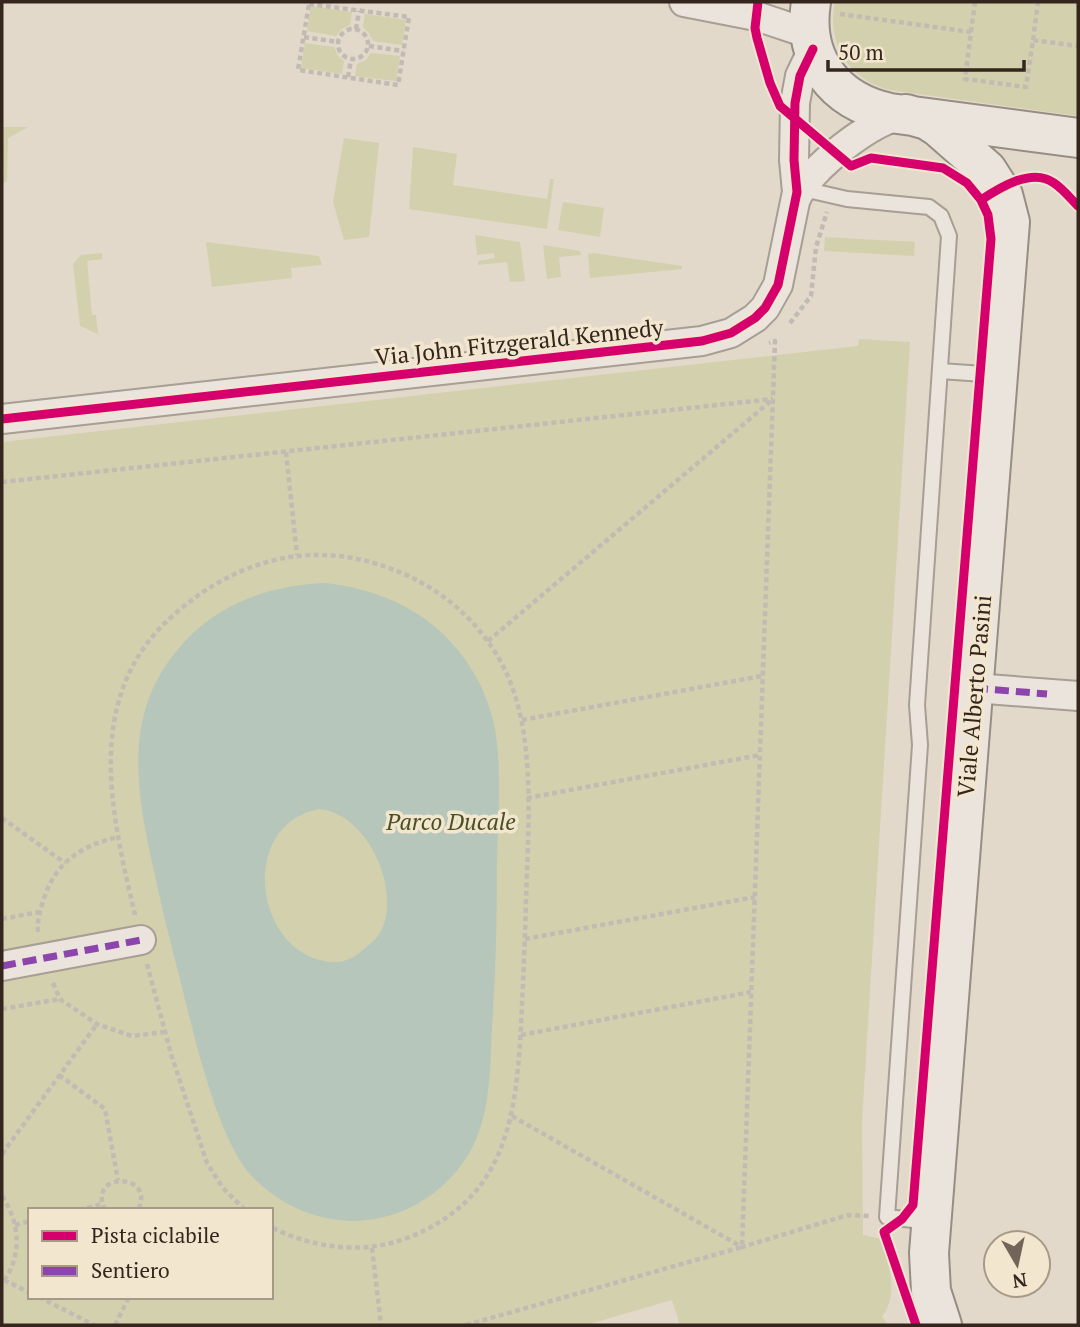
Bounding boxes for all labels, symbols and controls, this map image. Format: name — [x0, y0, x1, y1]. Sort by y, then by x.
scale bar — [828, 28, 1024, 72]
text: 50 m — [838, 38, 884, 66]
street label: Via John Fitzgerald Kennedy — [373, 311, 665, 373]
street label: Viale Alberto Pasini — [950, 593, 998, 799]
park label: Parco Ducale — [385, 806, 516, 837]
legend — [28, 1208, 273, 1299]
text: Pista ciclabile — [91, 1221, 220, 1249]
north arrow — [982, 1229, 1052, 1299]
text: Sentiero — [91, 1256, 170, 1284]
text: N — [1010, 1268, 1029, 1295]

